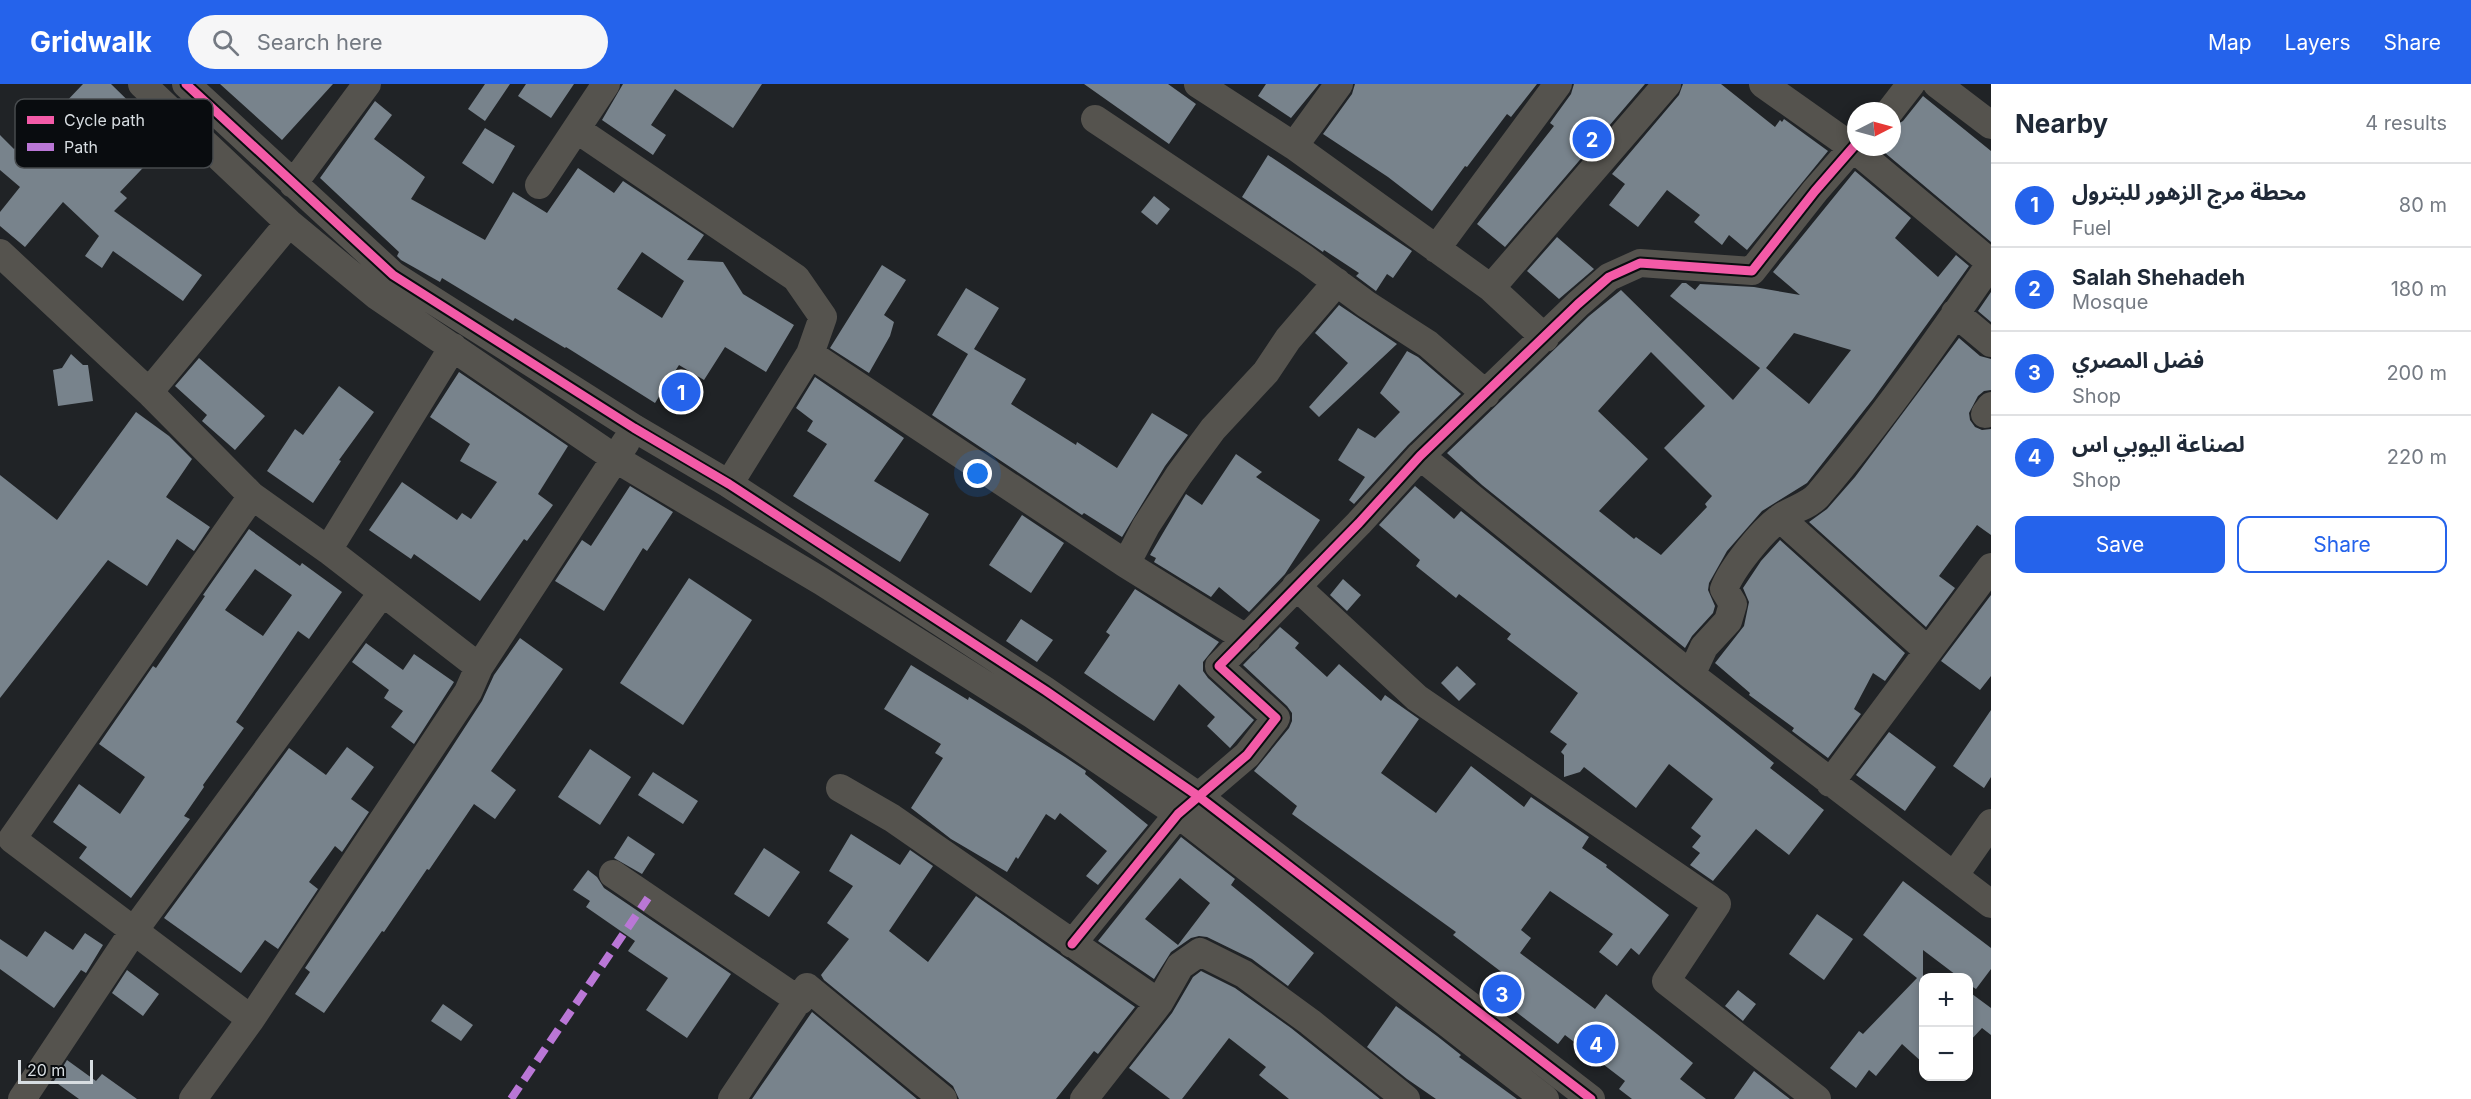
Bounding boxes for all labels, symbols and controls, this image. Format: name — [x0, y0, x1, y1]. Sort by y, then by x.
search box — [188, 15, 608, 69]
text: Gridwalk — [30, 25, 152, 59]
icon: search — [209, 26, 242, 59]
text: Search here — [257, 29, 382, 55]
text: Map — [2208, 30, 2252, 55]
text: Layers — [2285, 30, 2351, 55]
text: Share — [2384, 30, 2441, 55]
legend — [15, 99, 213, 168]
north arrow — [1847, 102, 1901, 156]
text: Nearby — [2015, 108, 2108, 139]
text: Cycle path — [64, 110, 145, 130]
text: 4 results — [2365, 111, 2447, 135]
pin: 2 — [1572, 116, 1612, 162]
text: Path — [64, 137, 98, 157]
text: محطة مرج الزهور للبترول — [2072, 179, 2307, 205]
text: 1 — [2030, 193, 2039, 217]
text: 80 m — [2399, 193, 2447, 217]
text: Fuel — [2072, 216, 2111, 240]
text: Salah Shehadeh — [2072, 264, 2245, 290]
text: 2 — [2028, 277, 2041, 301]
text: 180 m — [2391, 277, 2447, 301]
text: Mosque — [2072, 290, 2148, 314]
text: فضل المصري — [2072, 347, 2204, 373]
text: 3 — [2028, 361, 2041, 385]
text: 200 m — [2386, 361, 2447, 385]
pin: 1 — [662, 370, 700, 414]
text: Shop — [2072, 384, 2121, 408]
text: لصناعة اليوبي اس — [2072, 431, 2245, 457]
text: 4 — [2028, 445, 2041, 469]
text: 220 m — [2387, 445, 2447, 469]
your location — [963, 459, 992, 488]
text: Shop — [2072, 468, 2121, 492]
button: Save — [2015, 516, 2225, 573]
button: Share — [2237, 516, 2447, 573]
pin: 3 — [1482, 972, 1522, 1016]
map controls — [1919, 973, 1973, 1081]
button: + — [1919, 973, 1973, 1027]
pin: 4 — [1576, 1022, 1616, 1066]
button: − — [1919, 1027, 1973, 1081]
scale bar — [18, 1057, 93, 1084]
text: 20 m — [27, 1060, 65, 1080]

